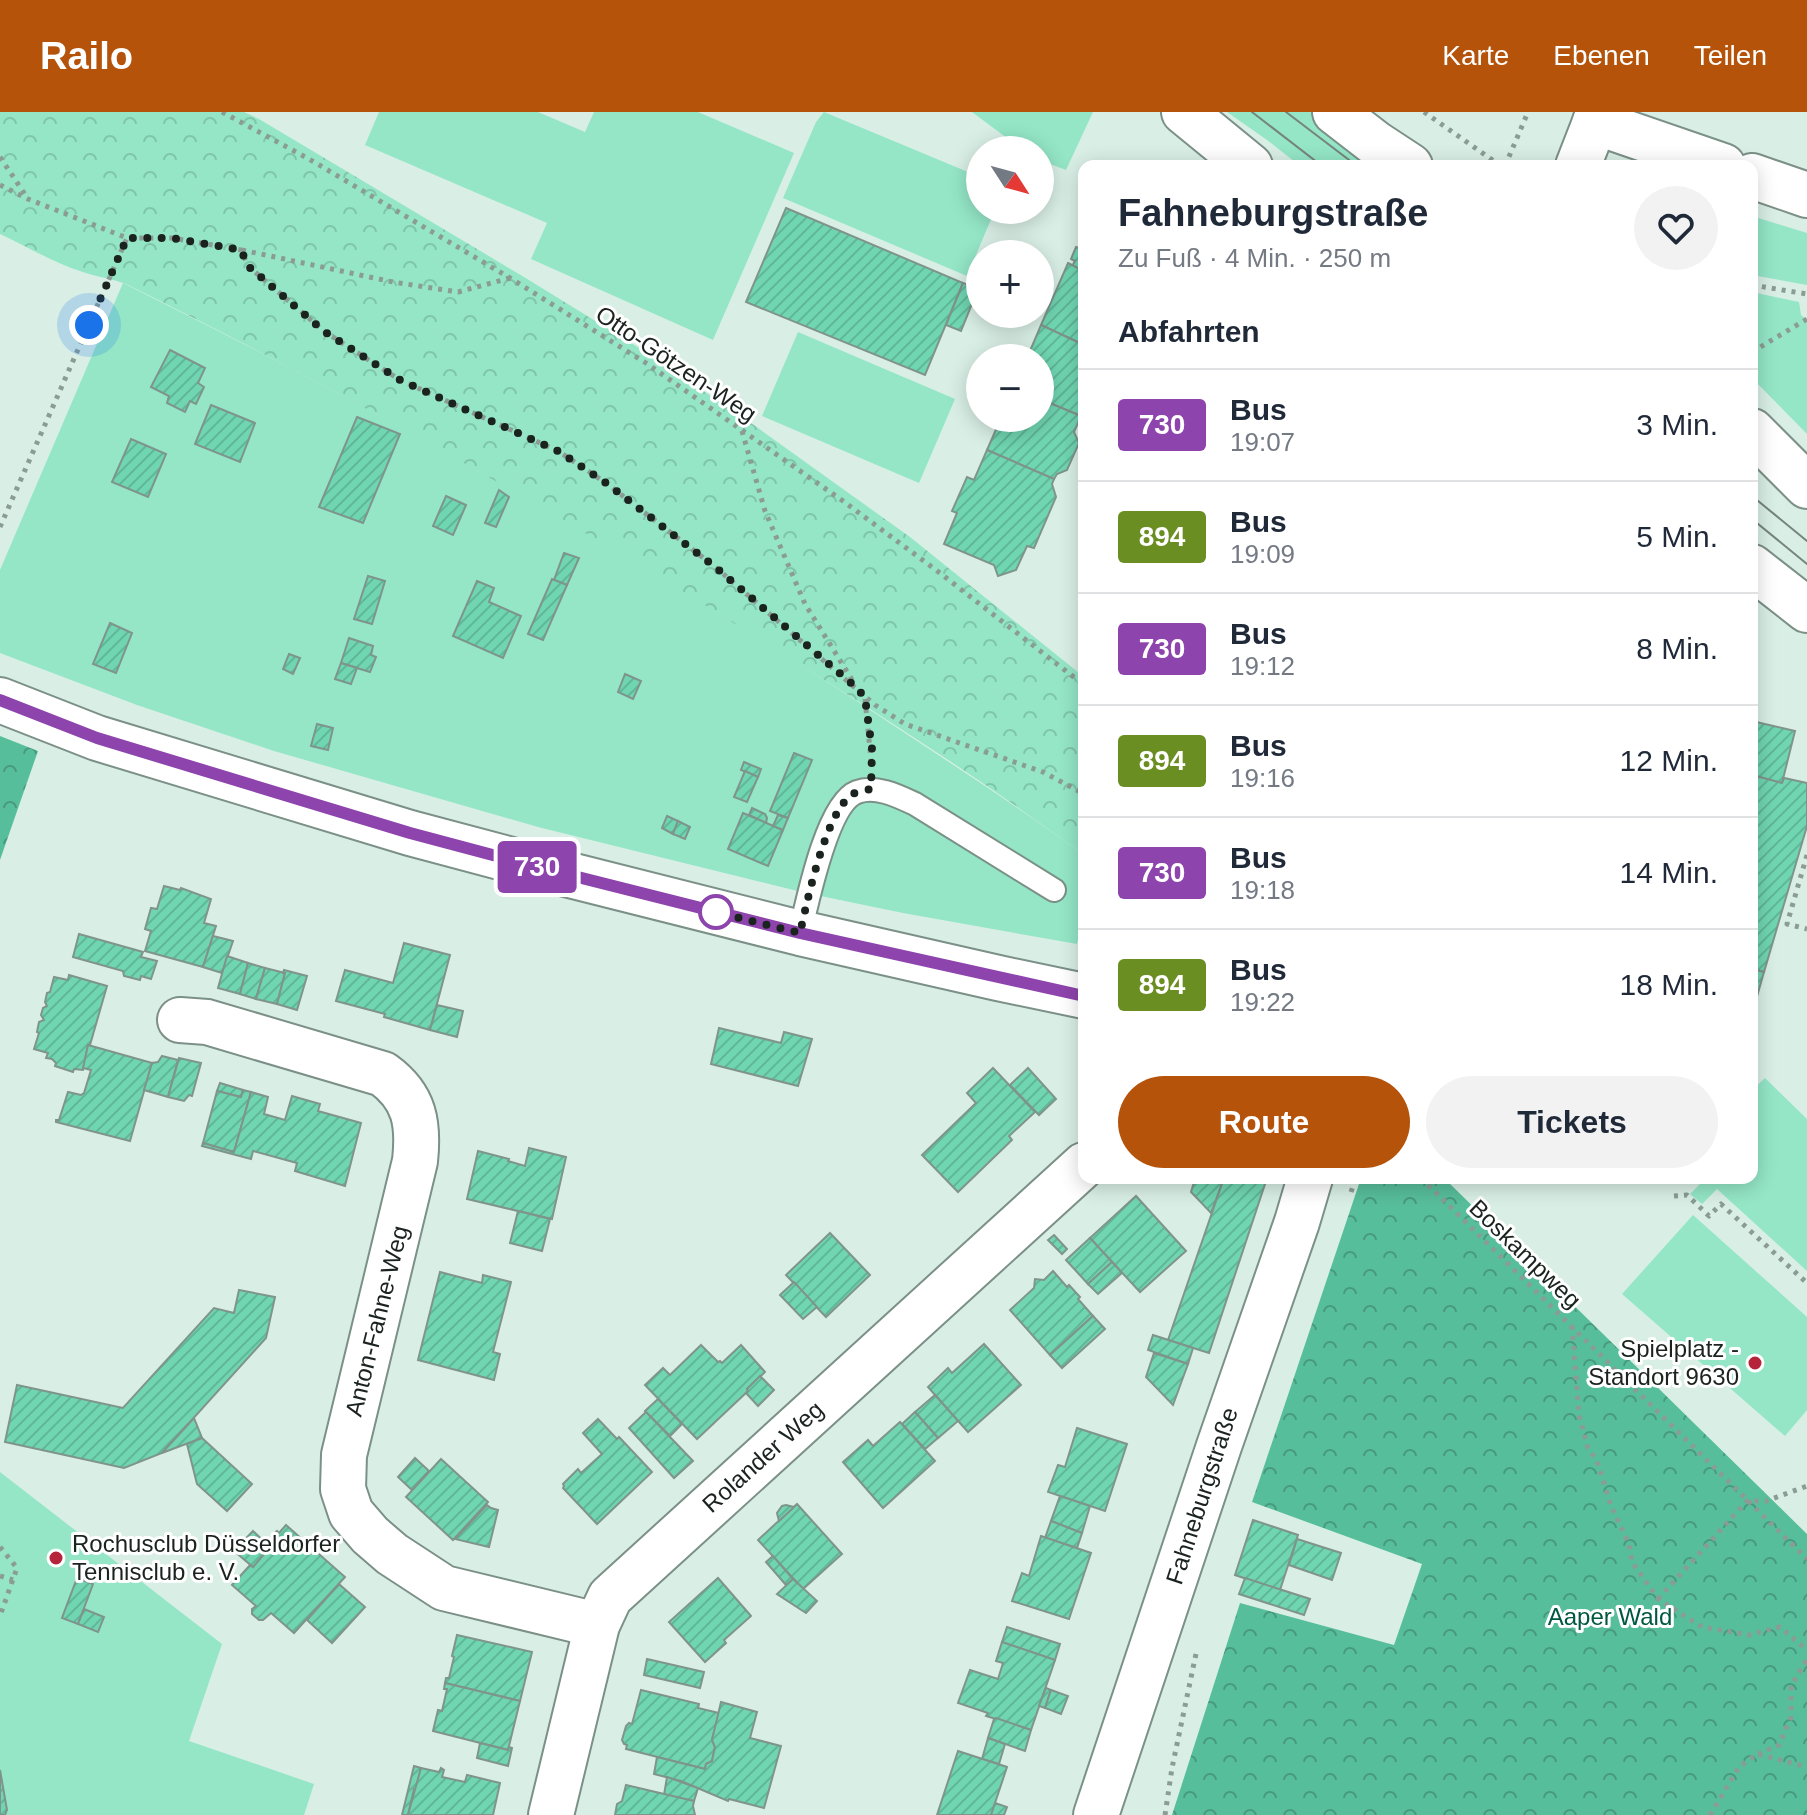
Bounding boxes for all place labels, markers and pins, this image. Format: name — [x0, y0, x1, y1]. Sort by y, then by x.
unlabelled marker — [699, 895, 733, 929]
place label: Spielplatz - Standort 9630 — [1588, 1335, 1739, 1390]
marker: Spielplatz - Standort 9630 — [1746, 1354, 1764, 1372]
place label: Rochusclub Düsseldorfer Tennisclub e. V. — [72, 1530, 340, 1585]
marker: Rochusclub Düsseldorfer Tennisclub e. V. — [47, 1549, 65, 1567]

